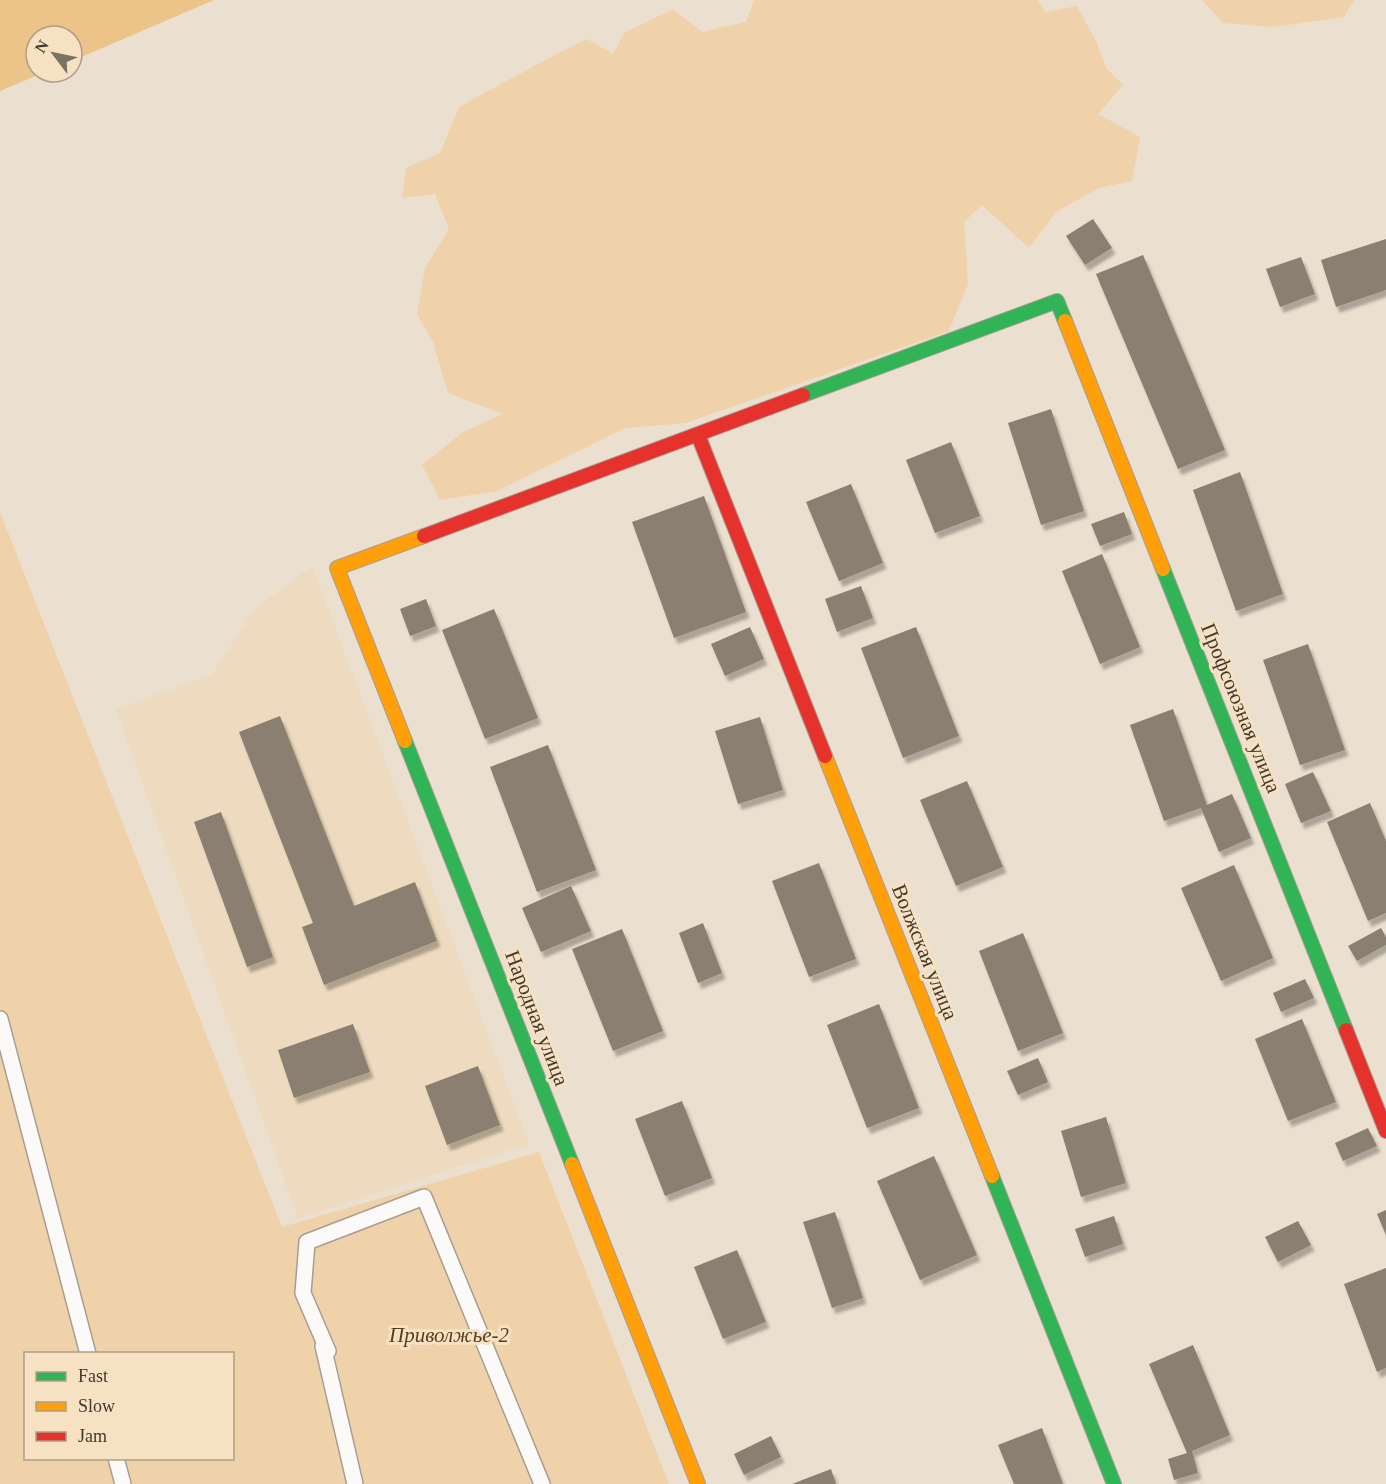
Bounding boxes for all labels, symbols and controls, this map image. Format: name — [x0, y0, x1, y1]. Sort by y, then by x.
north arrow — [24, 24, 84, 84]
text: N — [31, 37, 52, 56]
street label: Профсоюзная улица — [1196, 620, 1286, 797]
street label: Волжская улица — [887, 881, 963, 1024]
street label: Народная улица — [500, 947, 574, 1090]
park label: Приволжье-2 — [388, 1323, 510, 1347]
legend — [24, 1352, 234, 1460]
text: Fast — [78, 1366, 108, 1386]
text: Slow — [78, 1396, 115, 1416]
text: Jam — [78, 1426, 107, 1446]

